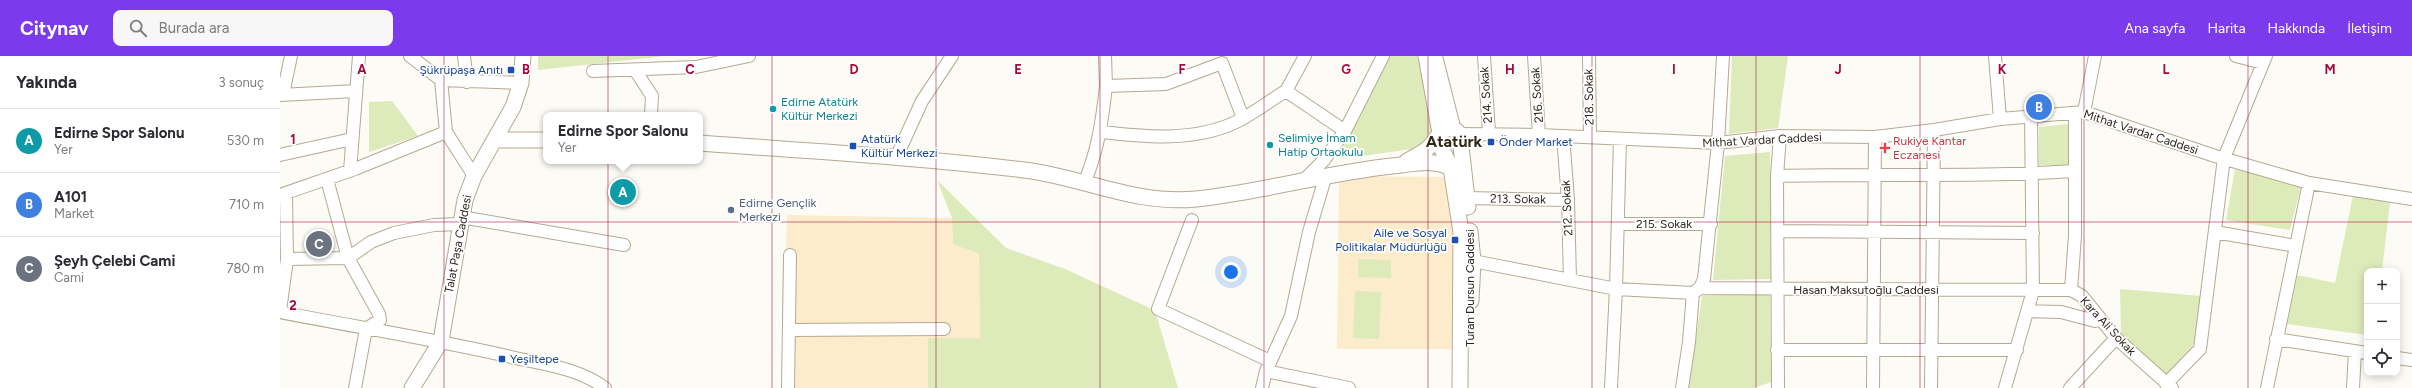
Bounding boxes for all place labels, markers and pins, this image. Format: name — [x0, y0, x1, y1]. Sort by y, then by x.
place label: Şükrüpaşa Anıtı — [420, 63, 503, 77]
marker: Şükrüpaşa Anıtı — [506, 65, 516, 75]
pin: B — [2026, 92, 2052, 122]
place label: Edirne Atatürk Kültür Merkezi — [781, 95, 858, 123]
marker: Edirne Atatürk Kültür Merkezi — [768, 104, 778, 114]
place label: Selimiye İmam Hatip Ortaokulu — [1278, 131, 1363, 159]
place label: Atatürk Kültür Merkezi — [861, 132, 938, 160]
place label: Rukiye Kantar Eczanesi — [1893, 134, 1966, 162]
place label: Önder Market — [1499, 135, 1573, 149]
marker: Önder Market — [1486, 137, 1496, 147]
marker: Selimiye İmam Hatip Ortaokulu — [1265, 140, 1275, 150]
marker: Atatürk Kültür Merkezi — [848, 141, 858, 151]
marker: Rukiye Kantar Eczanesi — [1880, 143, 1890, 153]
pin: A — [610, 177, 636, 207]
place label: Edirne Gençlik Merkezi — [739, 196, 816, 224]
marker: Edirne Gençlik Merkezi — [726, 205, 736, 215]
place label: Aile ve Sosyal Politikalar Müdürlüğü — [1335, 226, 1447, 254]
pin: C — [306, 229, 332, 259]
marker: Aile ve Sosyal Politikalar Müdürlüğü — [1450, 235, 1460, 245]
place label: Yeşiltepe — [510, 352, 559, 366]
marker: Yeşiltepe — [497, 354, 507, 364]

